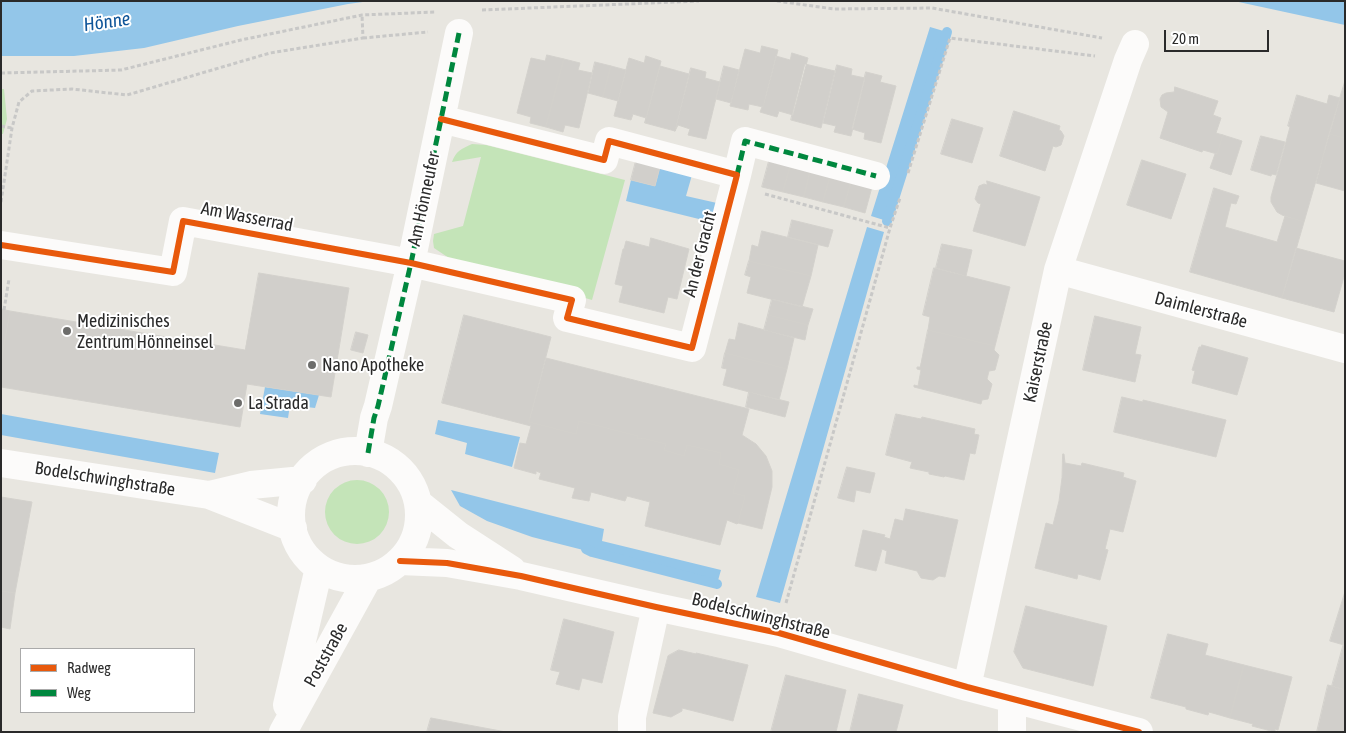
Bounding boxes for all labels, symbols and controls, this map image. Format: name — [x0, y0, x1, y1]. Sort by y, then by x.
water label: Hönne — [82, 7, 132, 37]
scale bar — [1166, 20, 1271, 52]
text: 20 m — [1172, 30, 1199, 47]
street label: Am Hönneufer — [403, 150, 445, 248]
street label: Am Wasserrad — [199, 198, 295, 236]
street label: An der Gracht — [679, 209, 721, 299]
street label: Daimlerstraße — [1152, 287, 1250, 333]
place label: Medizinisches Zentrum Hönneinsel — [77, 310, 213, 352]
street label: Kaiserstraße — [1019, 320, 1057, 404]
marker: Medizinisches Zentrum Hönneinsel — [61, 325, 73, 337]
place label: Nano Apotheke — [322, 354, 424, 376]
marker: Nano Apotheke — [306, 359, 318, 371]
place label: La Strada — [248, 392, 309, 414]
marker: La Strada — [232, 397, 244, 409]
street label: Bodelschwinghstraße — [33, 457, 177, 501]
street label: Bodelschwinghstraße — [690, 588, 832, 644]
street label: Poststraße — [300, 619, 352, 691]
legend — [20, 648, 195, 713]
text: Radweg — [67, 659, 111, 676]
text: Weg — [67, 684, 91, 701]

